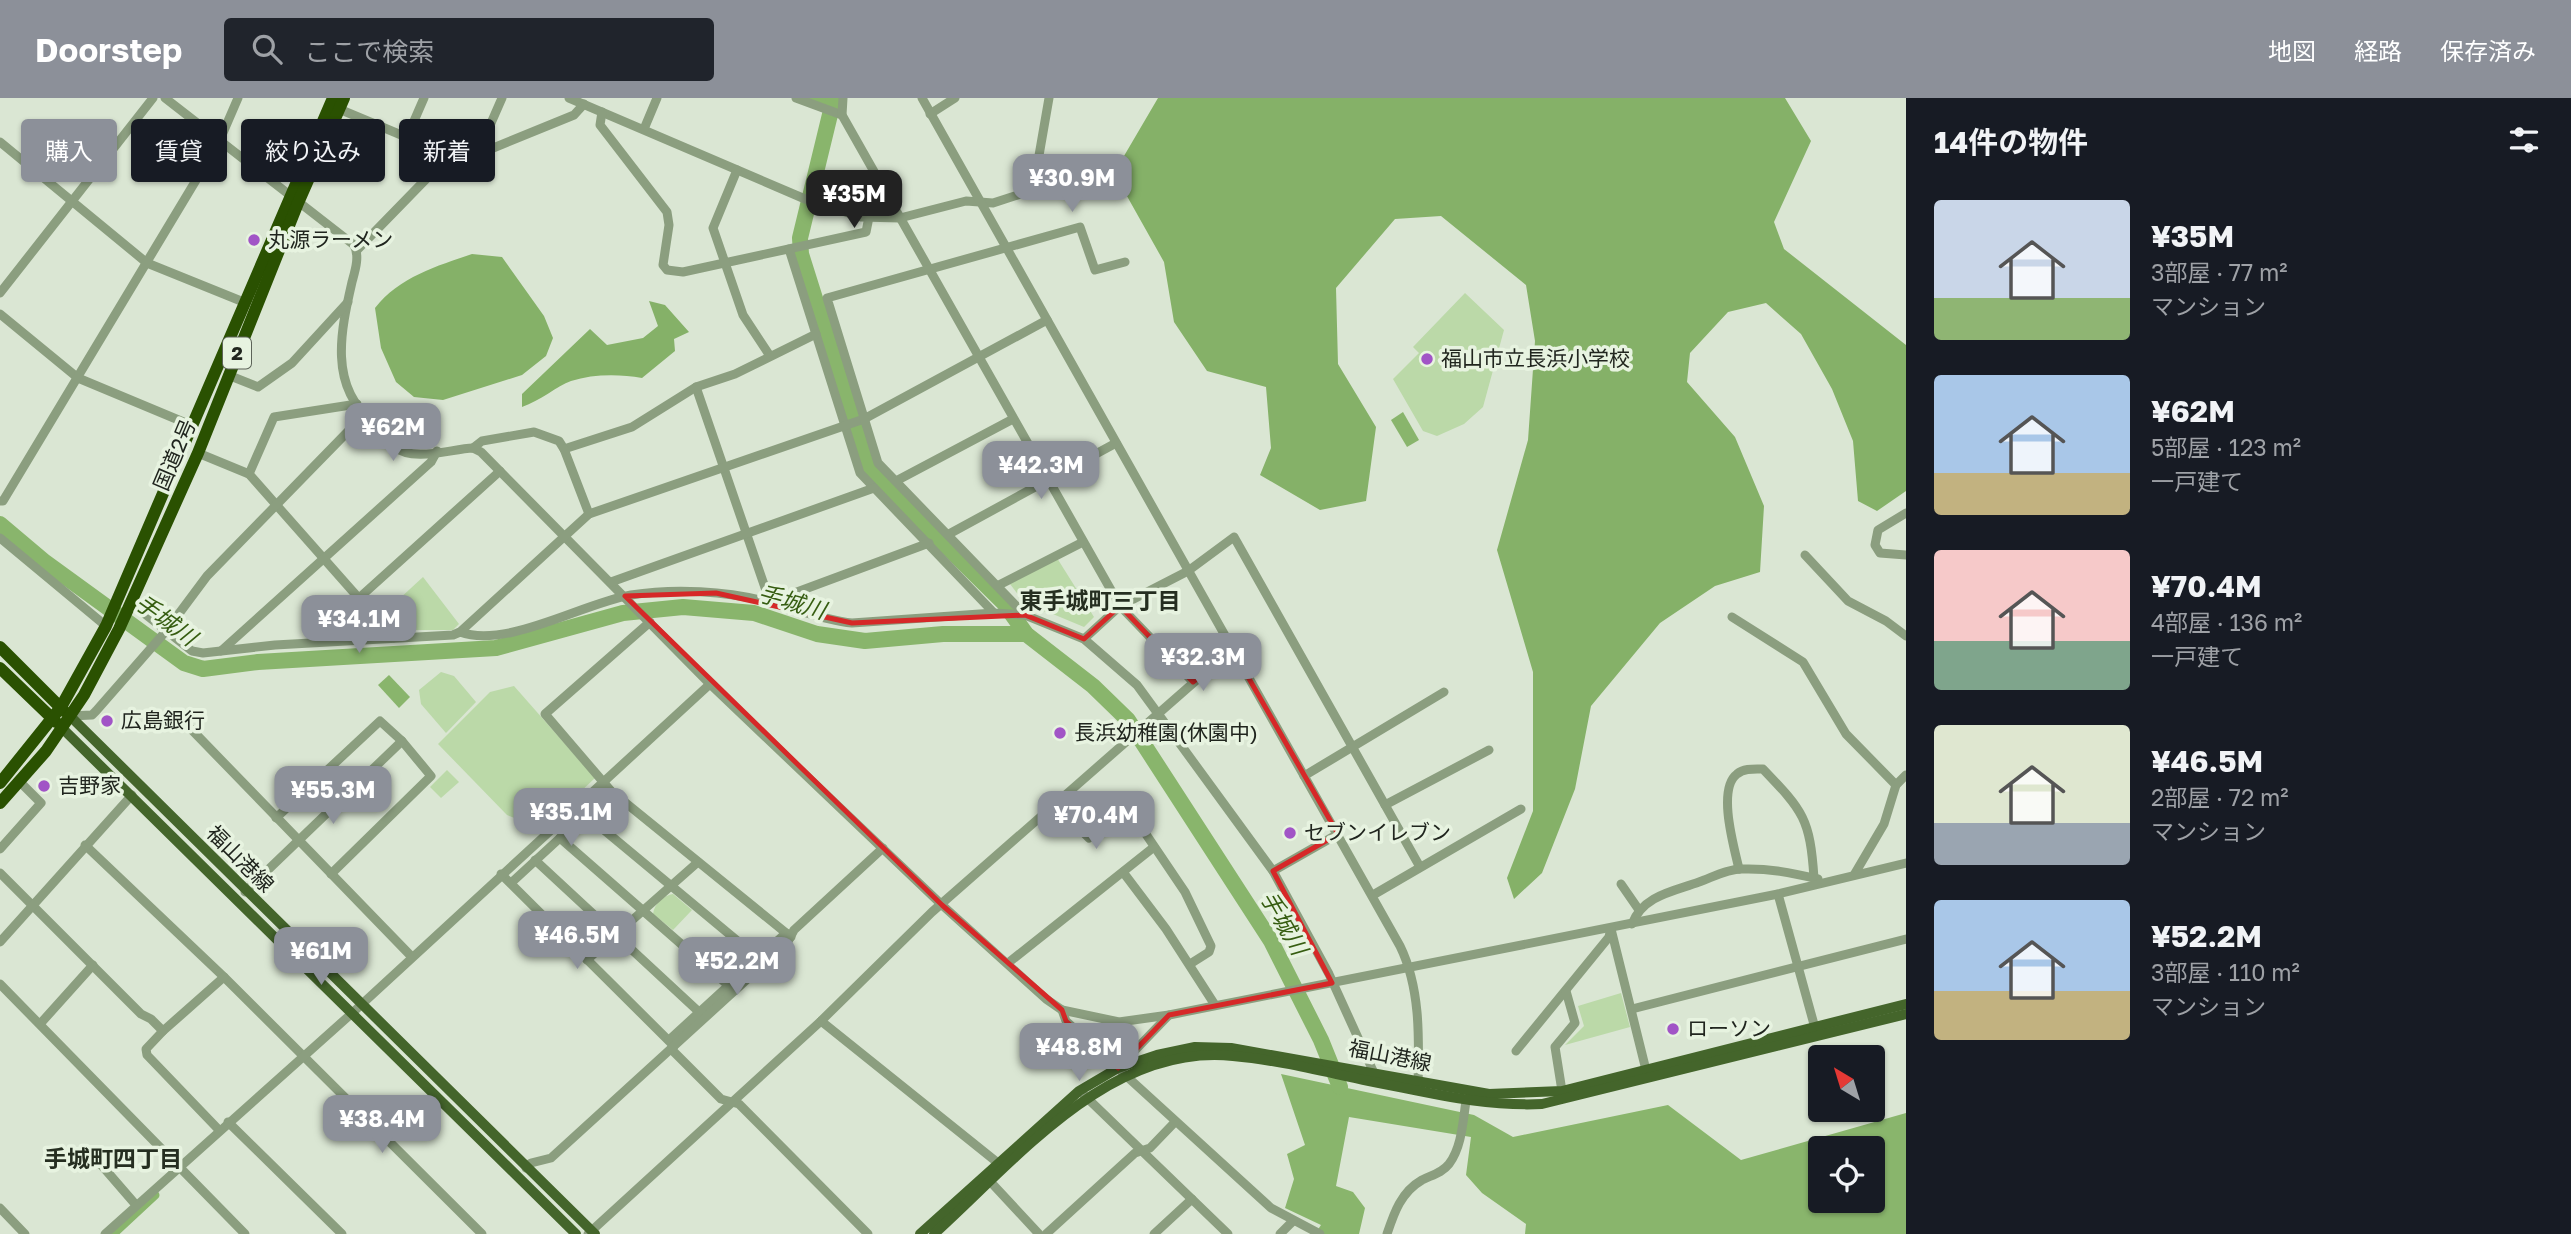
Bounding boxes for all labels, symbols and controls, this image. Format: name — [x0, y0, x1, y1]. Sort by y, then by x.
search box — [224, 18, 714, 81]
text: Doorstep — [35, 30, 182, 69]
icon: search — [248, 30, 286, 68]
text: ここで検索 — [304, 36, 434, 67]
text: 地図 — [2268, 36, 2316, 65]
text: 経路 — [2354, 36, 2402, 65]
text: 保存済み — [2440, 36, 2536, 65]
chip: 購入 — [21, 119, 117, 182]
chip: 賃貸 — [131, 119, 227, 182]
chip: 絞り込み — [241, 119, 385, 182]
chip: 新着 — [399, 119, 495, 182]
icon: filters — [2505, 121, 2543, 159]
text: 14件の物件 — [1934, 124, 2088, 160]
pin: ¥30.9M — [1015, 155, 1129, 214]
text: ¥30.9M — [1029, 163, 1115, 191]
pin: ¥35M — [813, 170, 895, 230]
text: ¥35M — [822, 179, 886, 207]
text: ¥35M — [2151, 218, 2234, 254]
place label: 丸源ラーメン — [268, 226, 393, 252]
icon: home — [1990, 228, 2074, 312]
marker: 丸源ラーメン — [246, 232, 262, 248]
text: 3部屋 · 77 m² — [2151, 258, 2288, 286]
text: マンション — [2151, 292, 2266, 320]
road number: 2 — [223, 338, 251, 368]
place label: 福山市立長浜小学校 — [1441, 345, 1630, 371]
marker: 福山市立長浜小学校 — [1419, 351, 1435, 367]
text: ¥62M — [2151, 393, 2235, 429]
icon: home — [1990, 403, 2074, 487]
pin: ¥62M — [352, 404, 434, 463]
text: ¥62M — [361, 412, 425, 440]
street label: 国道2号 — [147, 415, 201, 494]
text: 5部屋 · 123 m² — [2151, 433, 2301, 461]
pin: ¥42.3M — [984, 442, 1098, 501]
text: ¥42.3M — [998, 450, 1084, 478]
text: 一戸建て — [2151, 467, 2243, 495]
text: ¥70.4M — [2151, 568, 2262, 604]
water label: 手城川 — [755, 578, 832, 625]
icon: home — [1990, 578, 2074, 662]
district label: 東手城町三丁目 — [1020, 586, 1181, 614]
water label: 手城川 — [130, 588, 205, 653]
pin: ¥34.1M — [302, 596, 416, 655]
text: ¥34.1M — [317, 604, 401, 632]
text: 4部屋 · 136 m² — [2151, 608, 2302, 636]
pin: ¥32.3M — [1146, 634, 1260, 693]
text: ¥32.3M — [1160, 642, 1246, 670]
text: 一戸建て — [2151, 642, 2243, 670]
place label: 広島銀行 — [121, 707, 205, 733]
marker: 広島銀行 — [99, 713, 115, 729]
place label: 長浜幼稚園(休園中) — [1074, 719, 1258, 745]
marker: 長浜幼稚園(休園中) — [1052, 725, 1068, 741]
text: ¥46.5M — [2151, 743, 2263, 779]
icon: home — [1990, 753, 2074, 837]
pin: ¥55.3M — [276, 766, 390, 826]
place label: 吉野家 — [58, 772, 121, 798]
text: ¥55.3M — [290, 775, 376, 803]
marker: 吉野家 — [36, 778, 52, 794]
text: 2部屋 · 72 m² — [2151, 783, 2289, 811]
pin: ¥35.1M — [514, 788, 628, 848]
pin: ¥70.4M — [1039, 792, 1153, 851]
text: ¥35.1M — [530, 797, 612, 825]
text: ¥70.4M — [1054, 800, 1138, 828]
text: マンション — [2151, 817, 2266, 845]
street label: 福山港線 — [202, 819, 280, 897]
place label: セブンイレブン — [1304, 819, 1451, 845]
marker: セブンイレブン — [1282, 825, 1298, 841]
water label: 手城川 — [1255, 886, 1316, 962]
pin: ¥46.5M — [520, 912, 634, 971]
text: ¥52.2M — [2151, 918, 2262, 954]
text: ¥46.5M — [534, 920, 620, 948]
pin: ¥61M — [280, 928, 362, 987]
icon: home — [1990, 928, 2074, 1012]
text: ¥61M — [290, 936, 352, 964]
pin: ¥52.2M — [680, 937, 794, 997]
text: ¥52.2M — [694, 946, 780, 974]
text: 3部屋 · 110 m² — [2151, 958, 2300, 986]
text: マンション — [2151, 992, 2266, 1020]
place label: ローソン — [1687, 1015, 1771, 1041]
marker: ローソン — [1665, 1021, 1681, 1037]
pin: ¥48.8M — [1022, 1024, 1136, 1083]
text: ¥48.8M — [1036, 1032, 1122, 1060]
street label: 福山港線 — [1346, 1034, 1434, 1076]
north arrow — [1808, 1045, 1885, 1122]
map controls — [1808, 1045, 1885, 1213]
pin: ¥38.4M — [325, 1096, 439, 1155]
text: ¥38.4M — [339, 1104, 425, 1132]
button: locate — [1808, 1136, 1885, 1213]
district label: 手城町四丁目 — [44, 1144, 182, 1172]

